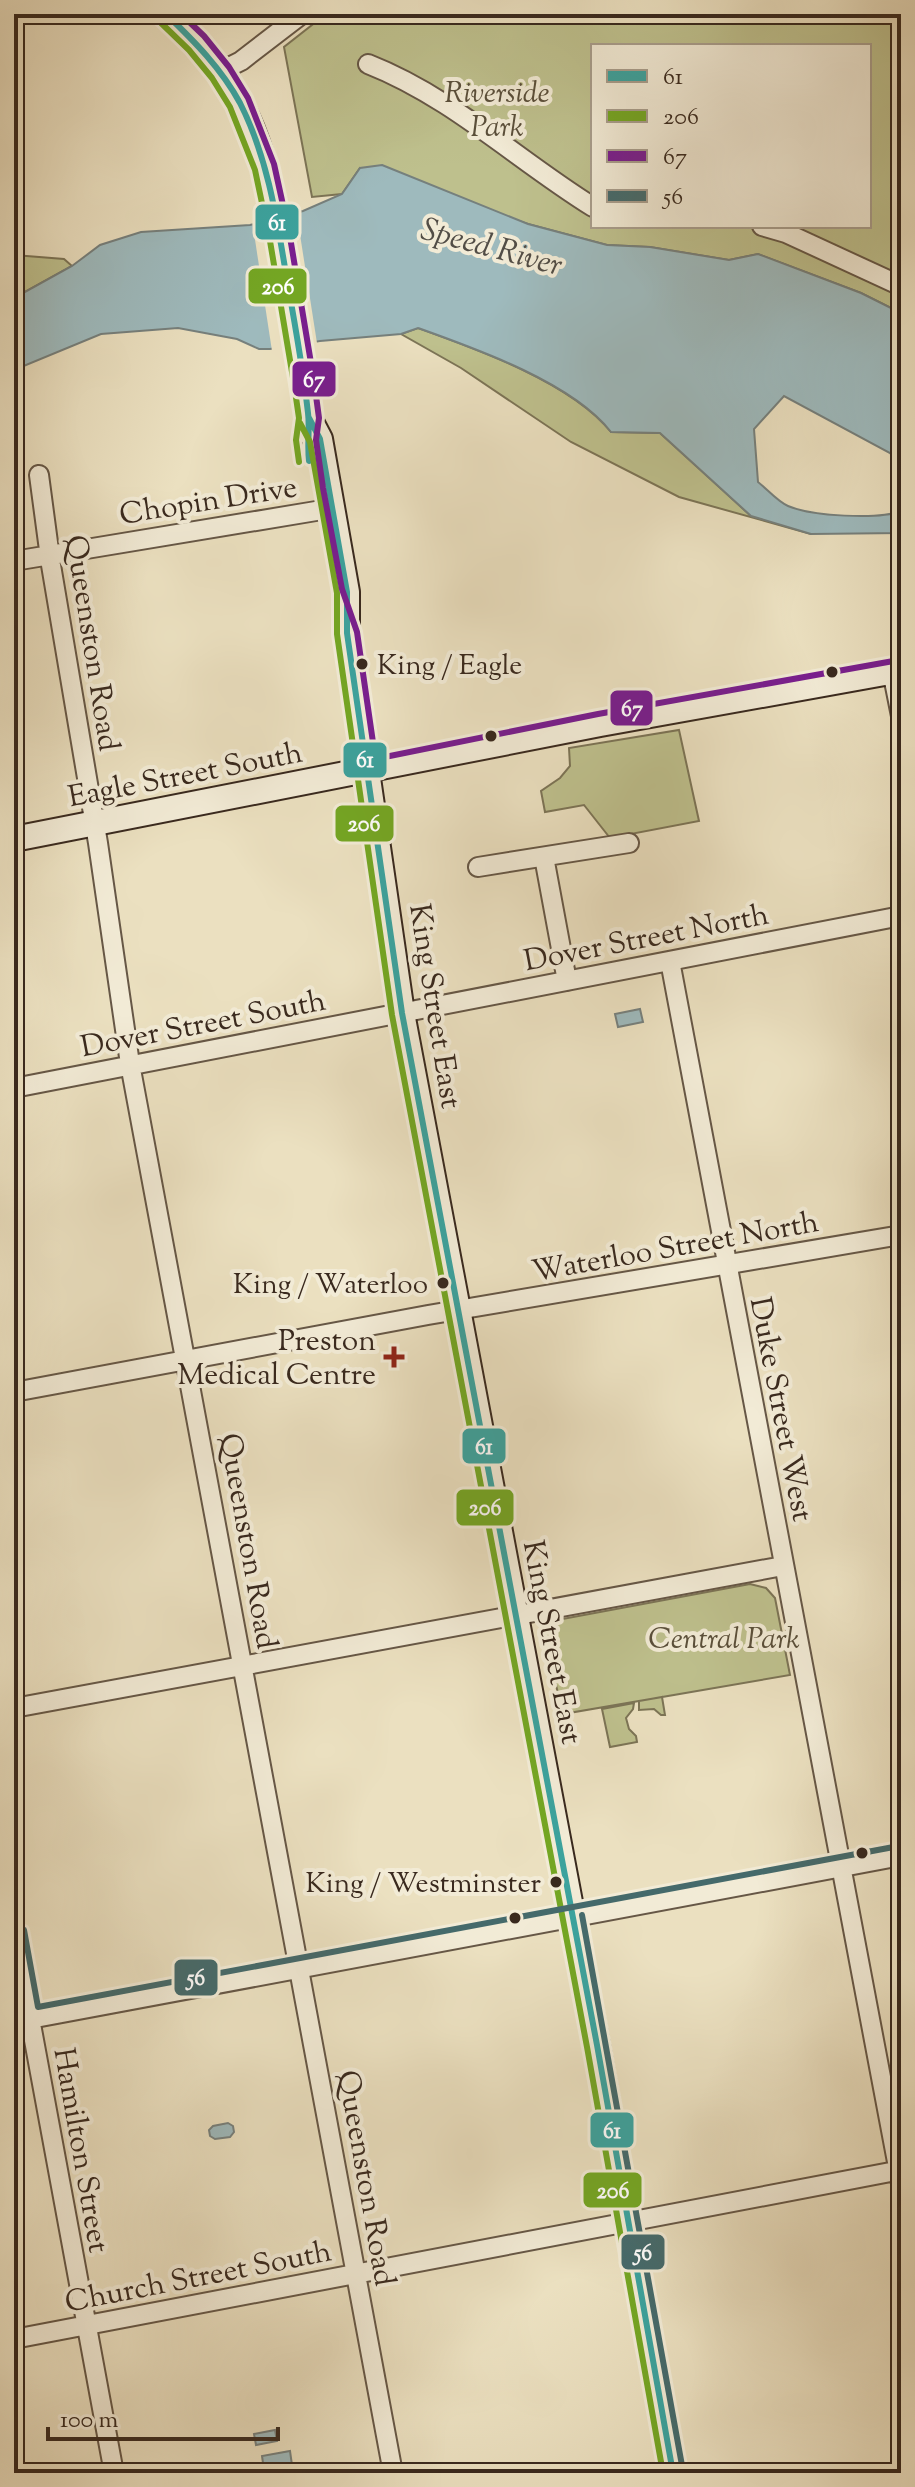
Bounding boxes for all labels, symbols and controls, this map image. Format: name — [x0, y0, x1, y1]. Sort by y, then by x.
legend — [591, 44, 871, 228]
text: 61 — [663, 61, 683, 95]
park label: Riverside Park — [444, 73, 550, 150]
text: 206 — [663, 101, 699, 135]
text: 67 — [663, 141, 687, 175]
text: 56 — [661, 181, 683, 215]
line badge: 61 — [254, 203, 300, 241]
water label: Speed River — [415, 208, 567, 290]
text: 61 — [268, 209, 287, 241]
line badge: 206 — [247, 267, 308, 305]
text: 206 — [262, 273, 294, 305]
line badge: 67 — [291, 360, 337, 398]
text: 67 — [303, 366, 326, 398]
street label: Chopin Drive — [117, 467, 300, 538]
street label: Queenston Road — [52, 532, 129, 755]
place label: King / Eagle — [377, 647, 522, 687]
marker: King / Eagle — [354, 656, 370, 672]
unlabelled marker — [824, 664, 840, 680]
line badge: 67 — [609, 689, 654, 727]
text: 67 — [621, 695, 644, 727]
unlabelled marker — [483, 728, 499, 744]
street label: Eagle Street South — [65, 733, 307, 820]
line badge: 61 — [342, 741, 388, 779]
text: 61 — [356, 746, 375, 778]
line badge: 206 — [334, 804, 395, 843]
text: 206 — [348, 810, 380, 842]
street label: Dover Street North — [520, 895, 773, 984]
street label: King Street East — [396, 901, 471, 1112]
street label: Dover Street South — [77, 981, 330, 1070]
street label: Waterloo Street North — [529, 1202, 823, 1295]
place label: King / Waterloo — [233, 1266, 428, 1306]
marker: King / Waterloo — [435, 1275, 451, 1291]
street label: Duke Street West — [737, 1294, 822, 1525]
place label: Preston Medical Centre — [177, 1321, 376, 1398]
marker: Preston Medical Centre — [383, 1346, 405, 1368]
line badge: 61 — [461, 1427, 507, 1465]
street label: Queenston Road — [206, 1430, 287, 1653]
text: 61 — [475, 1433, 494, 1465]
line badge: 206 — [455, 1488, 515, 1527]
text: 206 — [469, 1494, 501, 1526]
street label: King Street East — [510, 1537, 591, 1748]
park label: Central Park — [648, 1619, 800, 1662]
unlabelled marker — [854, 1845, 870, 1861]
place label: King / Westminster — [305, 1865, 541, 1905]
marker: King / Westminster — [548, 1874, 564, 1890]
unlabelled marker — [507, 1910, 523, 1926]
line badge: 56 — [173, 1958, 219, 1997]
text: 56 — [185, 1964, 205, 1996]
street label: Hamilton Street — [40, 2045, 119, 2256]
street label: Queenston Road — [324, 2067, 405, 2290]
line badge: 61 — [589, 2111, 635, 2149]
text: 61 — [603, 2117, 622, 2149]
line badge: 206 — [582, 2171, 643, 2209]
text: 206 — [597, 2177, 629, 2209]
street label: Church Street South — [61, 2231, 336, 2325]
line badge: 56 — [620, 2233, 666, 2271]
text: 56 — [632, 2239, 652, 2271]
scale bar — [48, 2391, 278, 2441]
text: 100 m — [60, 2404, 118, 2438]

